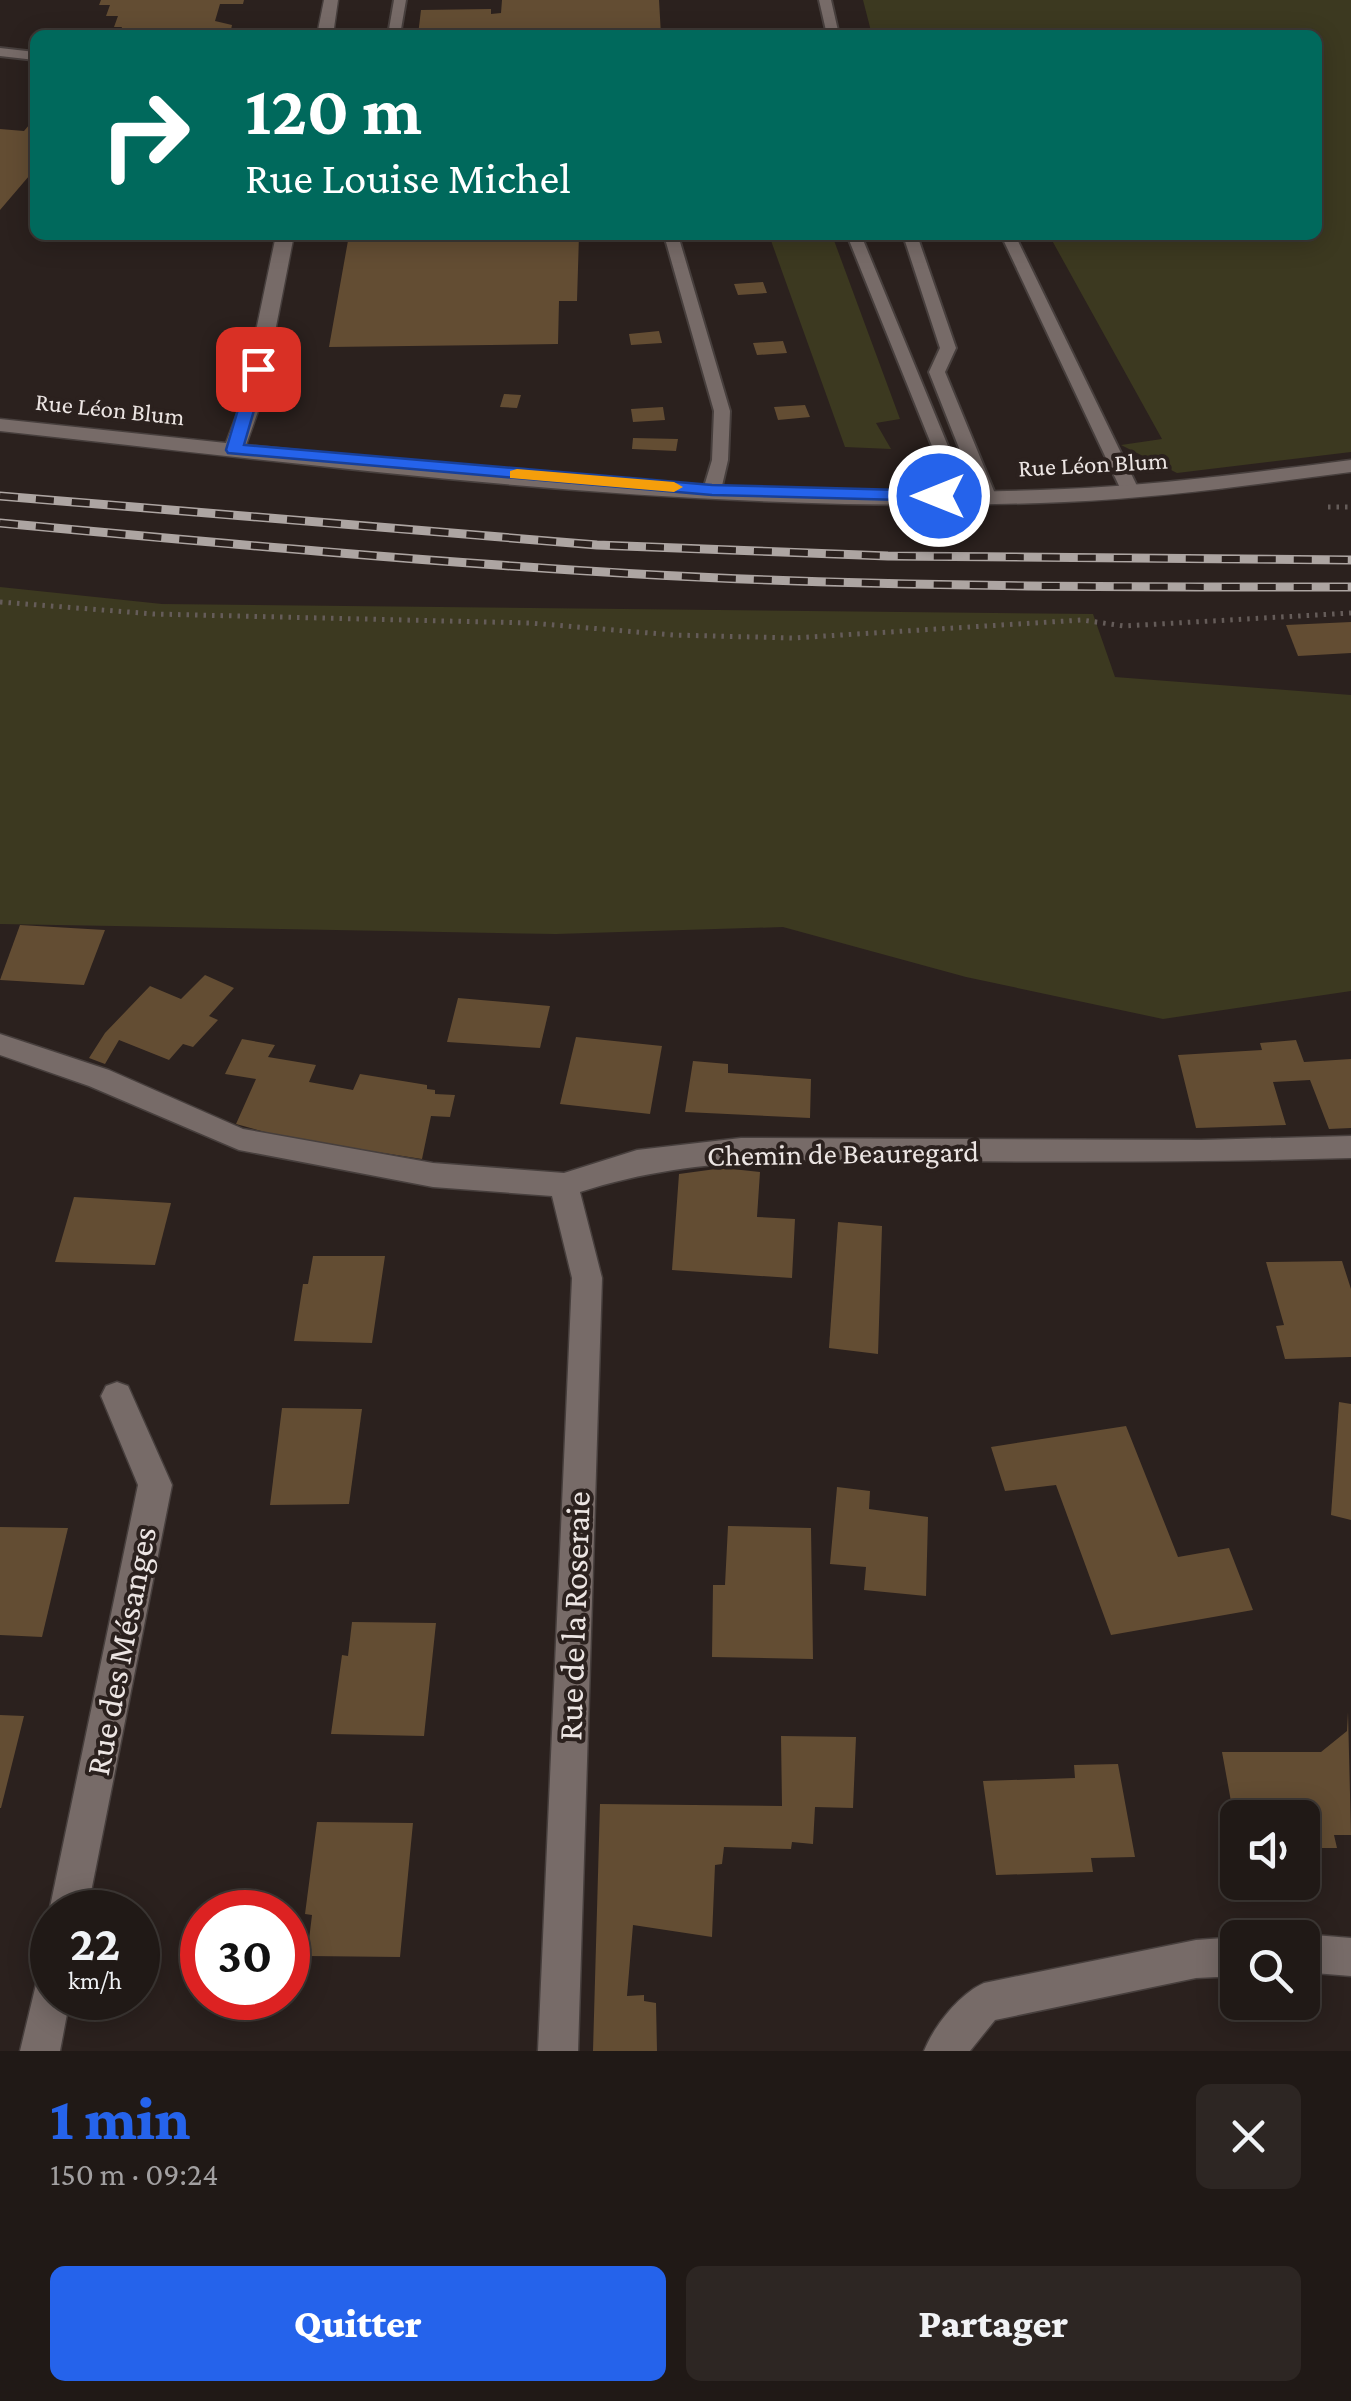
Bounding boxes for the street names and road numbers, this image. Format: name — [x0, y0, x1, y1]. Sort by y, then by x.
street label: Rue Léon Blum — [34, 388, 186, 430]
street label: Rue Léon Blum — [1017, 447, 1169, 481]
street label: Chemin de Beauregard — [707, 1134, 979, 1173]
street label: Rue de la Roseraie — [550, 1491, 598, 1741]
street label: Rue des Mésanges — [78, 1523, 164, 1779]

